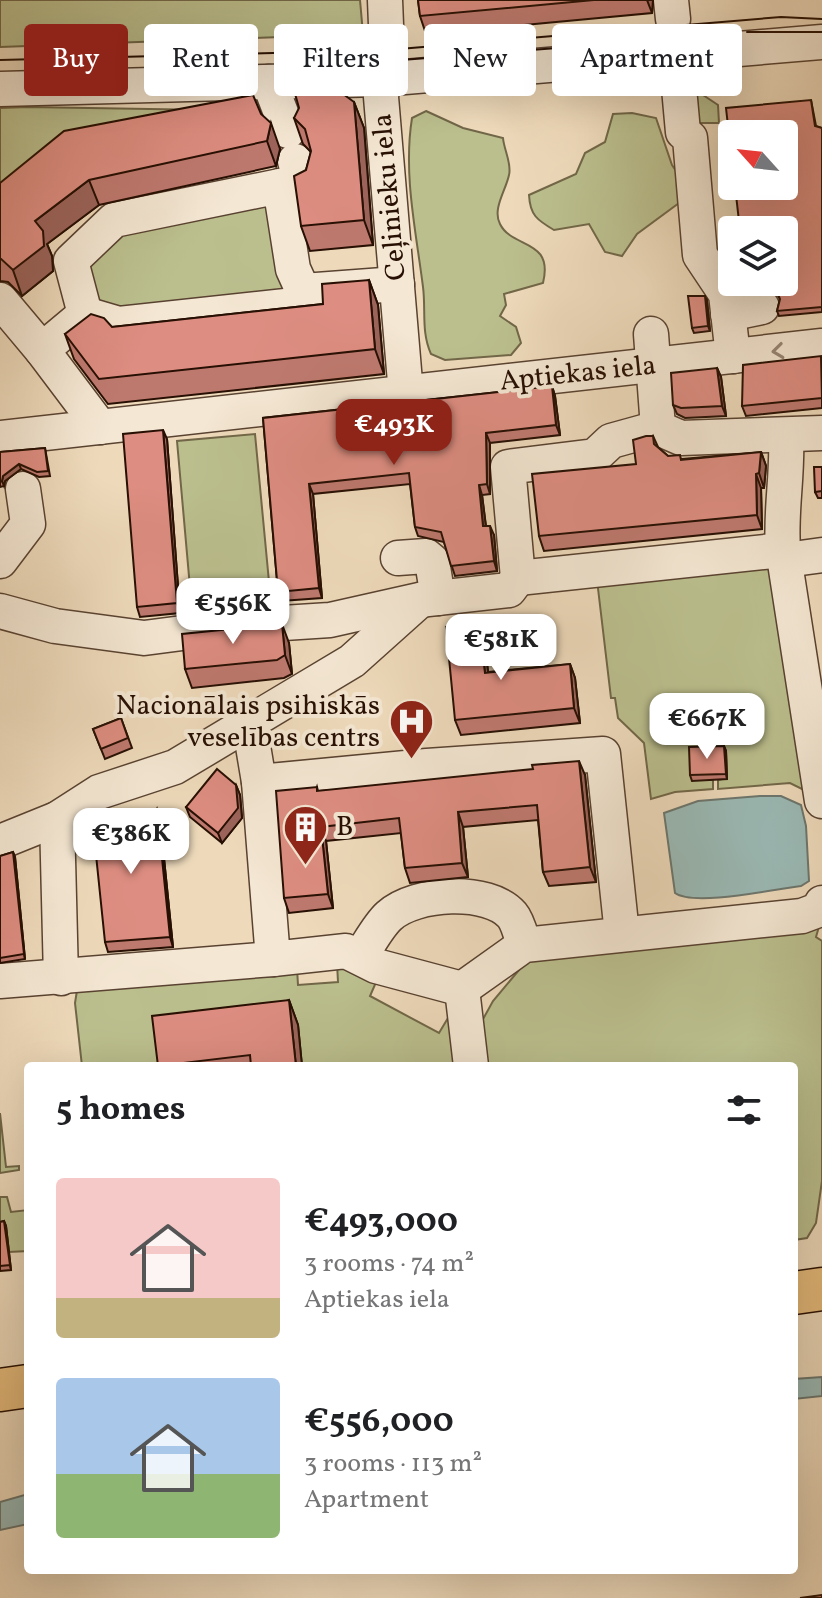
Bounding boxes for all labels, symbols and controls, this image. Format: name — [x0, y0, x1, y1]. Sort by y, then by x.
chip: Buy — [24, 24, 128, 96]
chip: Rent — [144, 24, 258, 96]
chip: Filters — [274, 24, 408, 96]
chip: New — [424, 24, 536, 96]
chip: Apartment — [552, 24, 742, 96]
street label: Ceļinieku iela — [363, 112, 417, 282]
north arrow — [718, 120, 798, 200]
map controls — [718, 120, 798, 296]
button: layers — [718, 216, 798, 296]
one-way arrow — [771, 343, 784, 360]
street label: Aptiekas iela — [498, 346, 658, 402]
pin: €493K — [338, 399, 450, 467]
text: €493K — [354, 407, 434, 443]
pin: €556K — [177, 578, 289, 646]
text: €556K — [194, 586, 272, 622]
pin: €581K — [445, 614, 557, 682]
text: €581K — [463, 622, 539, 658]
place label: Nacionālais psihiskās veselības centrs — [116, 687, 380, 758]
pin: €667K — [651, 693, 763, 761]
hospital icon: Nacionālais psihiskās veselības centrs — [387, 698, 435, 761]
text: €667K — [668, 701, 746, 737]
building icon: B — [281, 803, 329, 866]
pin: €386K — [75, 808, 187, 876]
place label: B — [336, 808, 353, 847]
text: €386K — [91, 816, 171, 852]
text: 5 homes — [56, 1087, 186, 1134]
icon: filters — [722, 1088, 766, 1132]
text: €493,000 — [304, 1199, 458, 1246]
icon: home — [120, 1210, 216, 1306]
text: 3 rooms · 74 m² — [304, 1246, 474, 1282]
text: Aptiekas iela — [304, 1282, 450, 1318]
text: €556,000 — [304, 1399, 454, 1446]
icon: home — [120, 1410, 216, 1506]
text: 3 rooms · 113 m² — [304, 1446, 482, 1482]
text: Apartment — [304, 1482, 429, 1518]

